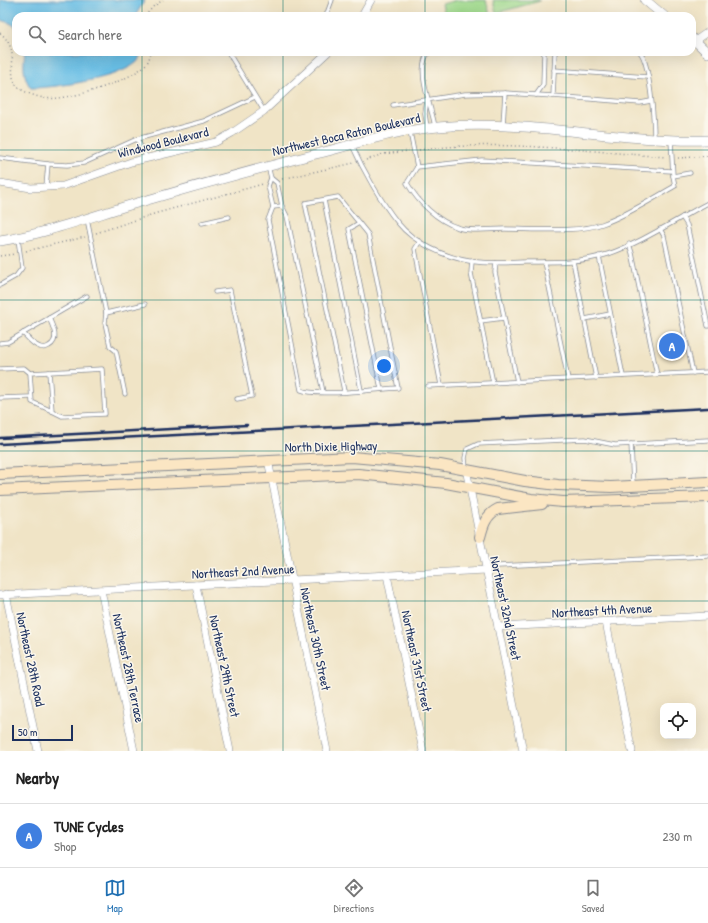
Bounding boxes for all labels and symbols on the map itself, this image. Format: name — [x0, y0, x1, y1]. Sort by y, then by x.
street label: Northwest Boca Raton Boulevard — [270, 108, 422, 160]
street label: Windwood Boulevard — [116, 122, 210, 162]
pin: A — [659, 331, 685, 361]
your location — [374, 356, 394, 376]
street label: North Dixie Highway — [284, 436, 378, 456]
street label: Northeast 32nd Street — [486, 554, 526, 662]
street label: Northeast 2nd Avenue — [191, 559, 295, 583]
street label: Northeast 30th Street — [296, 586, 336, 693]
street label: Northeast 4th Avenue — [551, 598, 653, 622]
street label: Northeast 31st Street — [397, 609, 437, 714]
street label: Northeast 28th Road — [12, 610, 50, 708]
street label: Northeast 28th Terrace — [109, 612, 149, 724]
street label: Northeast 29th Street — [205, 613, 245, 719]
scale bar — [12, 723, 73, 742]

